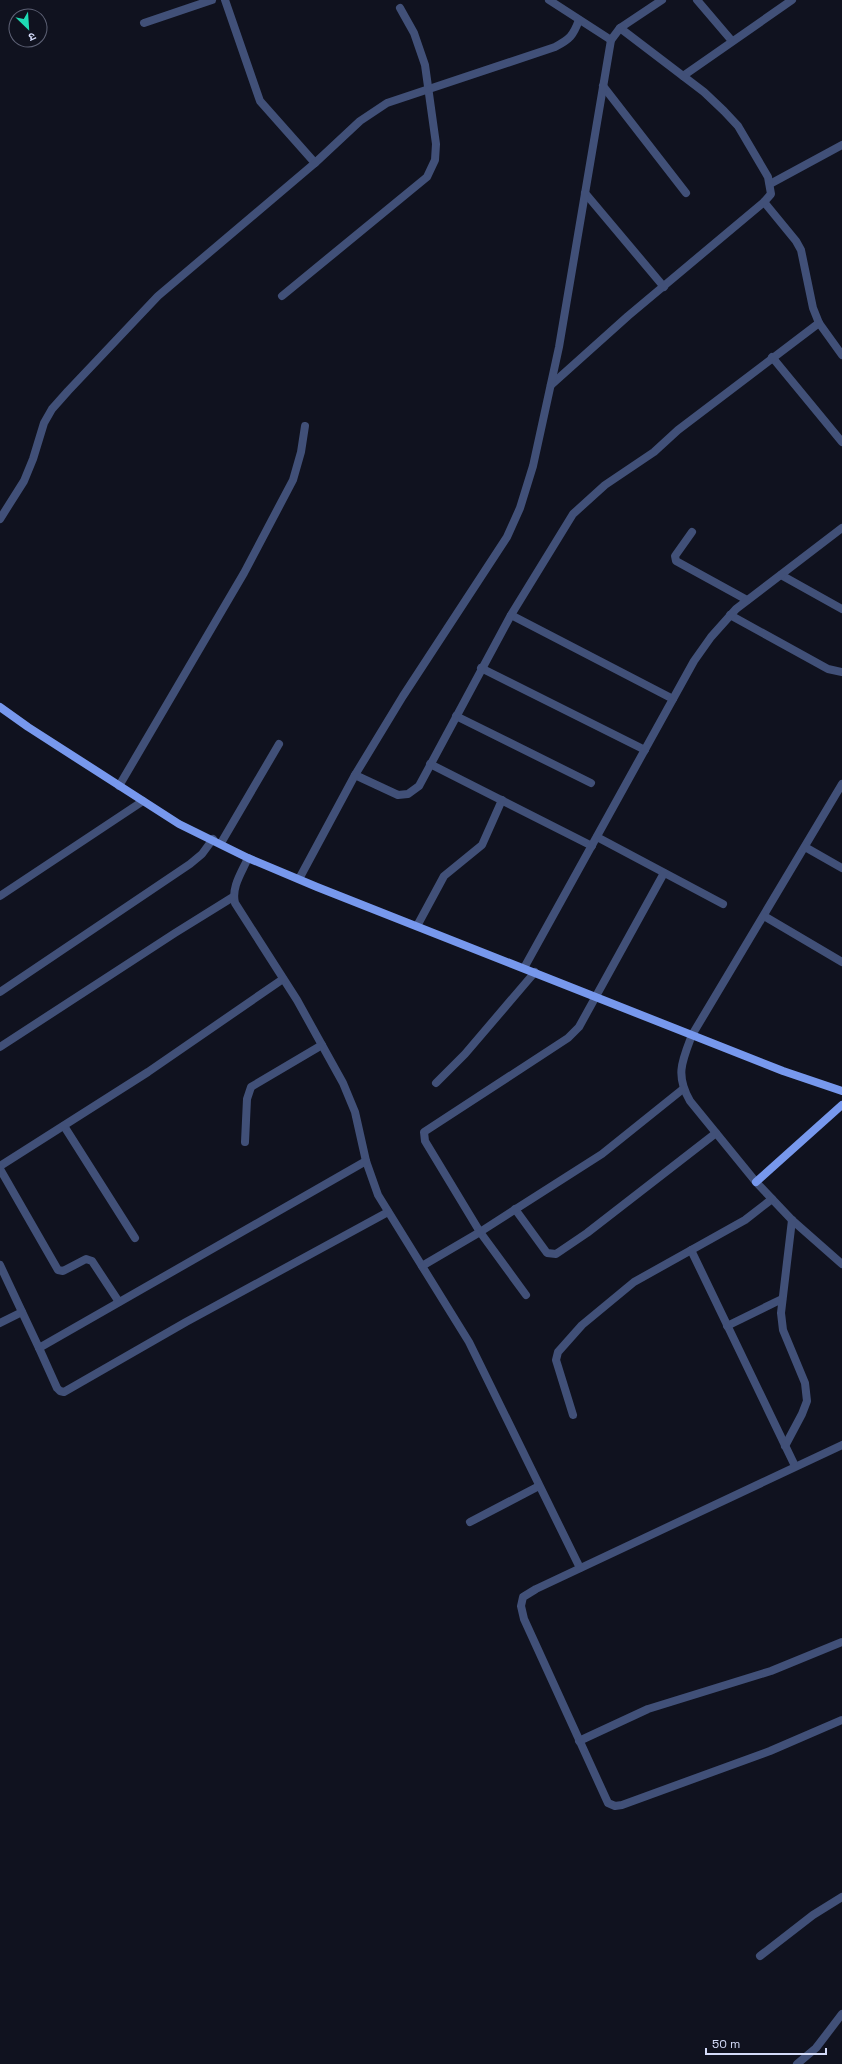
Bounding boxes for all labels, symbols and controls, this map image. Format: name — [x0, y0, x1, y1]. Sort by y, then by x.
north arrow — [8, 8, 48, 48]
text: उ — [26, 29, 38, 45]
scale bar — [706, 2030, 826, 2056]
text: 50 m — [712, 2036, 740, 2052]

